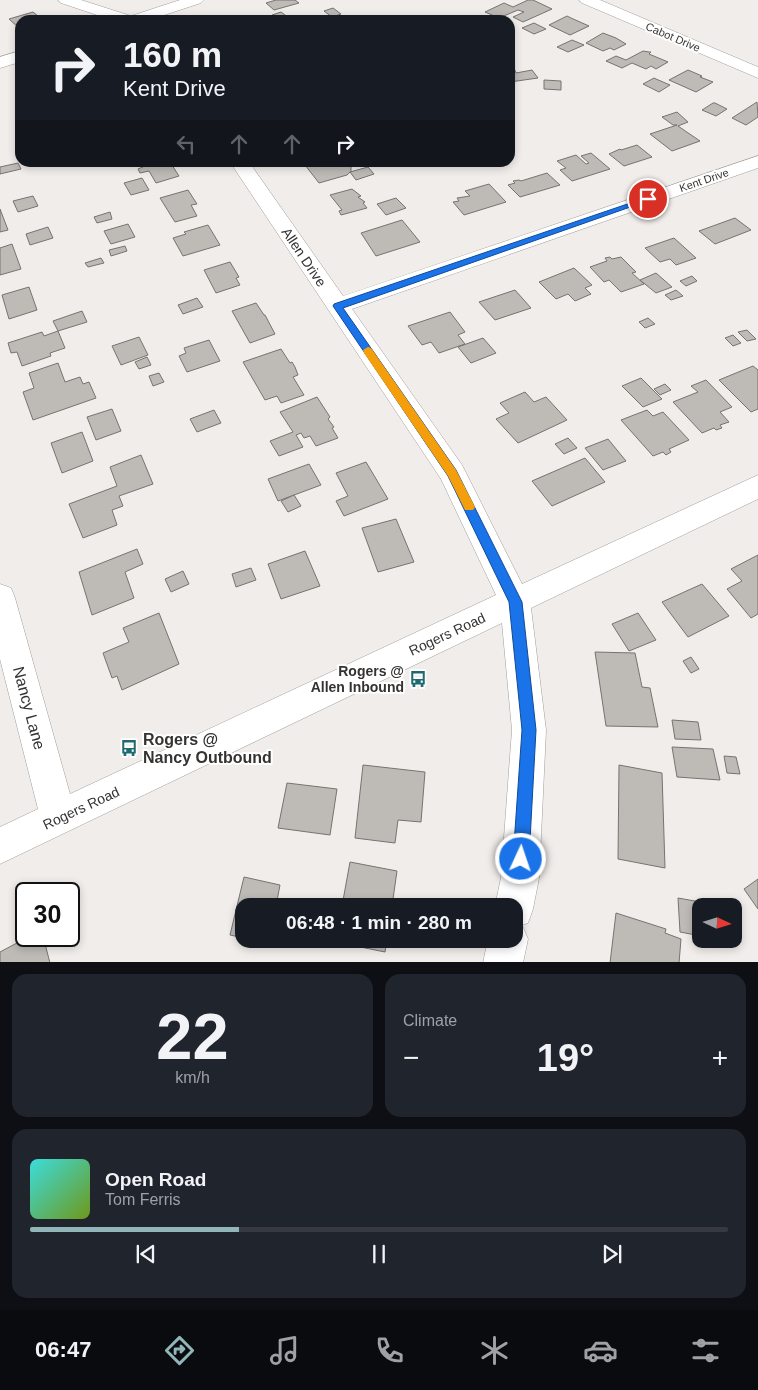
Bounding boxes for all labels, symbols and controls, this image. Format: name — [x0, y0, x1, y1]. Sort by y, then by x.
street label: Cabot Drive — [644, 20, 702, 54]
icon: right — [40, 35, 105, 100]
text: 160 m — [123, 35, 222, 74]
text: Kent Drive — [123, 76, 226, 101]
icon: left — [172, 130, 200, 158]
icon: ahead — [225, 130, 253, 158]
icon: ahead — [278, 130, 306, 158]
icon: right — [331, 130, 359, 158]
street label: Kent Drive — [678, 166, 730, 194]
pin — [627, 178, 669, 220]
icon: arrive — [634, 185, 662, 213]
street label: Allen Drive — [278, 224, 330, 290]
street label: Rogers Road — [406, 609, 488, 659]
place label: Rogers @ Allen Inbound — [311, 663, 404, 695]
street label: Nancy Lane — [10, 665, 48, 752]
bus stop icon: Rogers @ Allen Inbound — [408, 669, 428, 689]
place label: Rogers @ Nancy Outbound — [143, 731, 272, 766]
bus stop icon: Rogers @ Nancy Outbound — [119, 738, 139, 758]
street label: Rogers Road — [40, 783, 122, 833]
position arrow — [494, 832, 546, 884]
speed limit sign: 30 — [15, 882, 80, 947]
north arrow — [692, 898, 742, 948]
map controls — [692, 898, 742, 948]
text: 06:48 · 1 min · 280 m — [286, 912, 472, 933]
text: 22 — [156, 1000, 229, 1073]
text: Climate — [403, 1012, 457, 1029]
text: 19° — [537, 1037, 594, 1079]
text: − — [403, 1042, 419, 1073]
text: + — [712, 1042, 728, 1073]
text: km/h — [175, 1069, 210, 1086]
text: Open Road — [105, 1169, 206, 1190]
text: Tom Ferris — [105, 1191, 181, 1208]
icon: previous — [132, 1240, 160, 1268]
icon: pause — [365, 1240, 393, 1268]
icon: next — [598, 1240, 626, 1268]
icon: directions — [162, 1333, 197, 1368]
icon: music — [267, 1333, 302, 1368]
icon: phone — [372, 1333, 407, 1368]
icon: climate — [477, 1333, 512, 1368]
icon: car — [583, 1333, 618, 1368]
icon: filters — [688, 1333, 723, 1368]
text: 06:47 — [35, 1337, 91, 1362]

